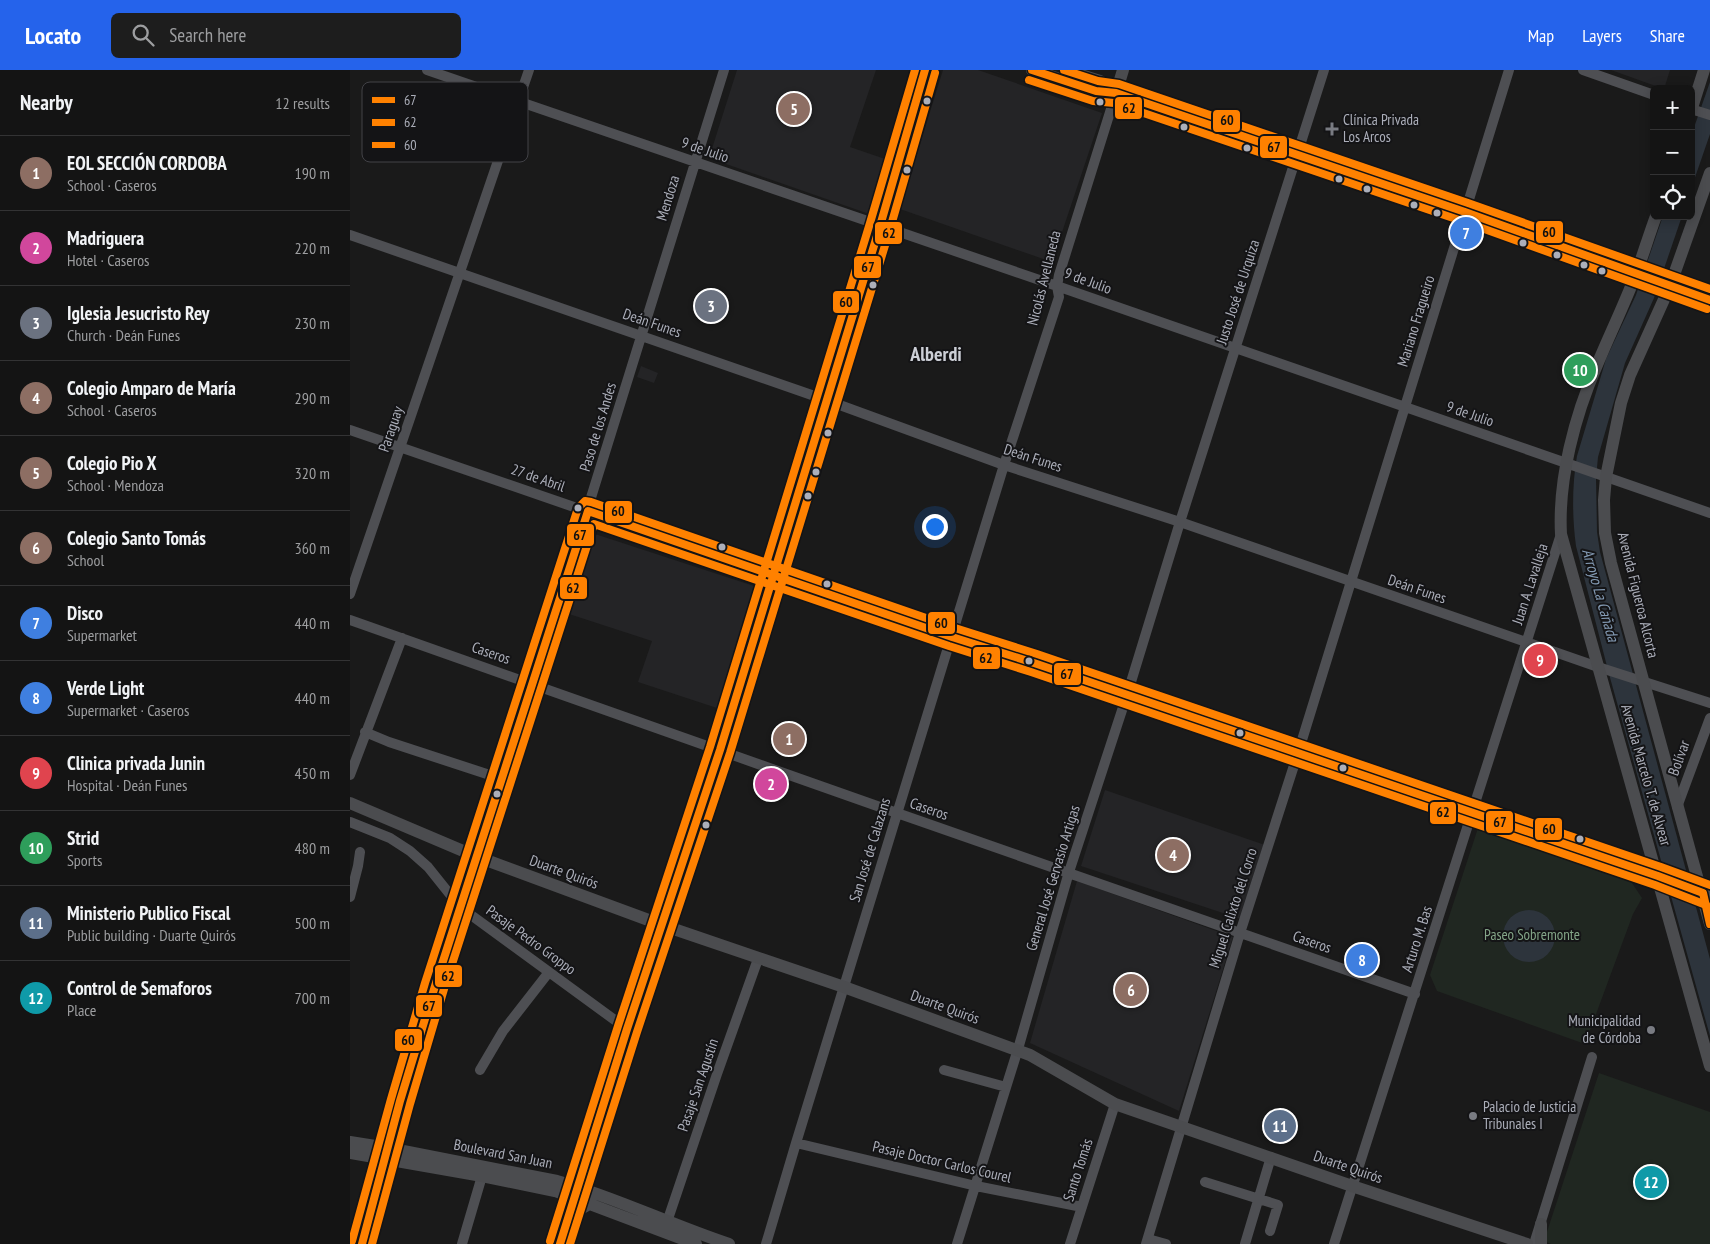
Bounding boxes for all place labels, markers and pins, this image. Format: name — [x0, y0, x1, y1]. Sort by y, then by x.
pin: 5 — [778, 90, 810, 128]
unlabelled marker — [922, 96, 932, 106]
unlabelled marker — [1095, 97, 1105, 107]
place label: Clínica Privada Los Arcos — [1343, 110, 1419, 146]
unlabelled marker — [1179, 122, 1189, 132]
marker: Clínica Privada Los Arcos — [1325, 122, 1339, 136]
unlabelled marker — [1242, 143, 1252, 153]
unlabelled marker — [902, 165, 912, 175]
unlabelled marker — [1334, 174, 1344, 184]
unlabelled marker — [1362, 184, 1372, 194]
unlabelled marker — [1409, 200, 1419, 210]
unlabelled marker — [1432, 208, 1442, 218]
pin: 7 — [1450, 214, 1482, 252]
unlabelled marker — [1518, 238, 1528, 248]
unlabelled marker — [1552, 250, 1562, 260]
unlabelled marker — [1579, 260, 1589, 270]
unlabelled marker — [1597, 266, 1607, 276]
unlabelled marker — [868, 280, 878, 290]
pin: 3 — [695, 287, 727, 325]
pin: 10 — [1564, 351, 1596, 389]
unlabelled marker — [823, 428, 833, 438]
unlabelled marker — [811, 467, 821, 477]
unlabelled marker — [803, 491, 813, 501]
unlabelled marker — [573, 503, 583, 513]
unlabelled marker — [717, 542, 727, 552]
unlabelled marker — [822, 579, 832, 589]
pin: 9 — [1524, 641, 1556, 679]
unlabelled marker — [1024, 656, 1034, 666]
pin: 1 — [773, 720, 805, 758]
unlabelled marker — [1235, 728, 1245, 738]
unlabelled marker — [1338, 763, 1348, 773]
pin: 2 — [755, 765, 787, 803]
unlabelled marker — [492, 789, 502, 799]
unlabelled marker — [701, 820, 711, 830]
unlabelled marker — [1575, 834, 1585, 844]
pin: 4 — [1157, 836, 1189, 874]
pin: 8 — [1346, 941, 1378, 979]
pin: 6 — [1115, 971, 1147, 1009]
place label: Municipalidad de Córdoba — [1568, 1011, 1641, 1047]
marker: Municipalidad de Córdoba — [1645, 1024, 1657, 1036]
place label: Palacio de Justicia Tribunales I — [1483, 1097, 1576, 1133]
pin: 11 — [1264, 1107, 1296, 1145]
marker: Palacio de Justicia Tribunales I — [1467, 1110, 1479, 1122]
pin: 12 — [1635, 1163, 1667, 1201]

